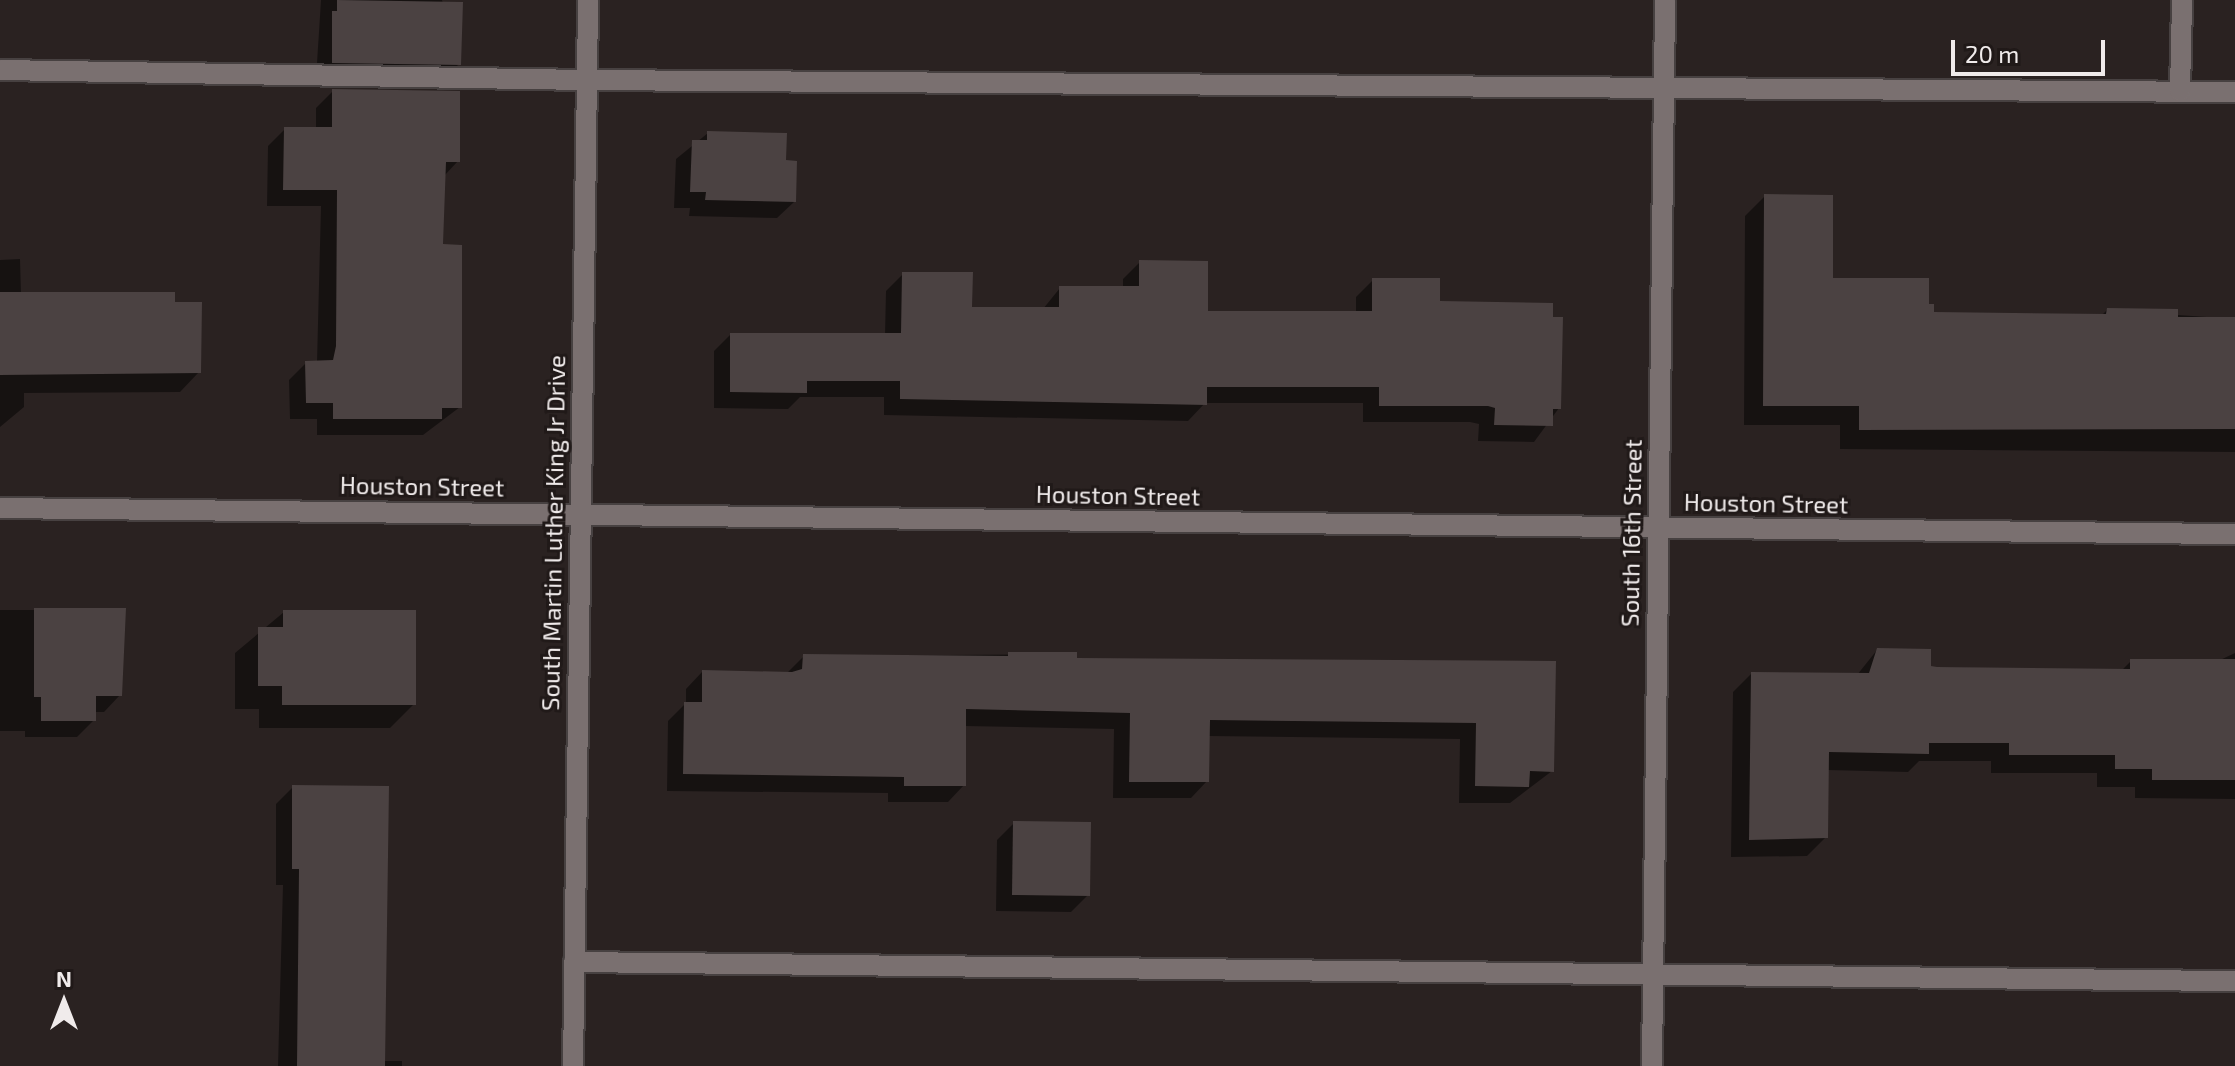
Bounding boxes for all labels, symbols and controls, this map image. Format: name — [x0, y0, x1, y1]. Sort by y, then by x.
scale bar — [1955, 24, 2109, 74]
text: 20 m — [1965, 39, 2019, 68]
street label: South Martin Luther King Jr Drive — [535, 354, 571, 712]
street label: South 16th Street — [1615, 439, 1647, 627]
street label: Houston Street — [340, 470, 504, 502]
street label: Houston Street — [1036, 479, 1200, 511]
street label: Houston Street — [1684, 487, 1848, 519]
north arrow — [24, 962, 104, 1042]
text: N — [56, 965, 72, 991]

